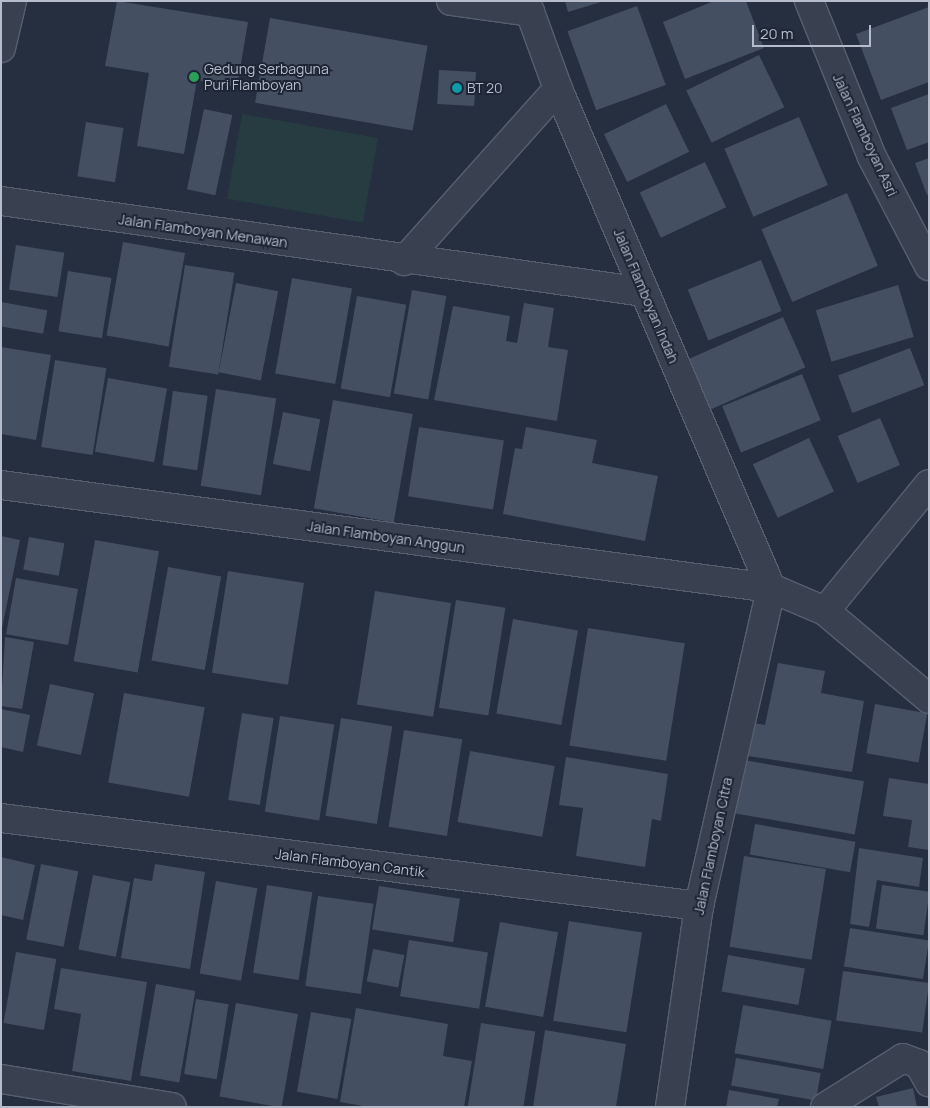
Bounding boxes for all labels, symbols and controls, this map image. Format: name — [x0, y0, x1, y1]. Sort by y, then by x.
scale bar — [755, 15, 874, 47]
text: 20 m — [760, 23, 793, 44]
place label: Gedung Serbaguna Puri Flamboyan — [204, 61, 329, 94]
marker: Gedung Serbaguna Puri Flamboyan — [188, 71, 200, 83]
street label: Jalan Flamboyan Asri — [829, 71, 901, 199]
place label: BT 20 — [467, 80, 503, 96]
marker: BT 20 — [451, 82, 463, 94]
street label: Jalan Flamboyan Menawan — [117, 211, 289, 251]
street label: Jalan Flamboyan Indah — [610, 226, 682, 366]
street label: Jalan Flamboyan Anggun — [306, 518, 466, 556]
street label: Jalan Flamboyan Citra — [690, 776, 736, 916]
street label: Jalan Flamboyan Cantik — [274, 845, 426, 881]

